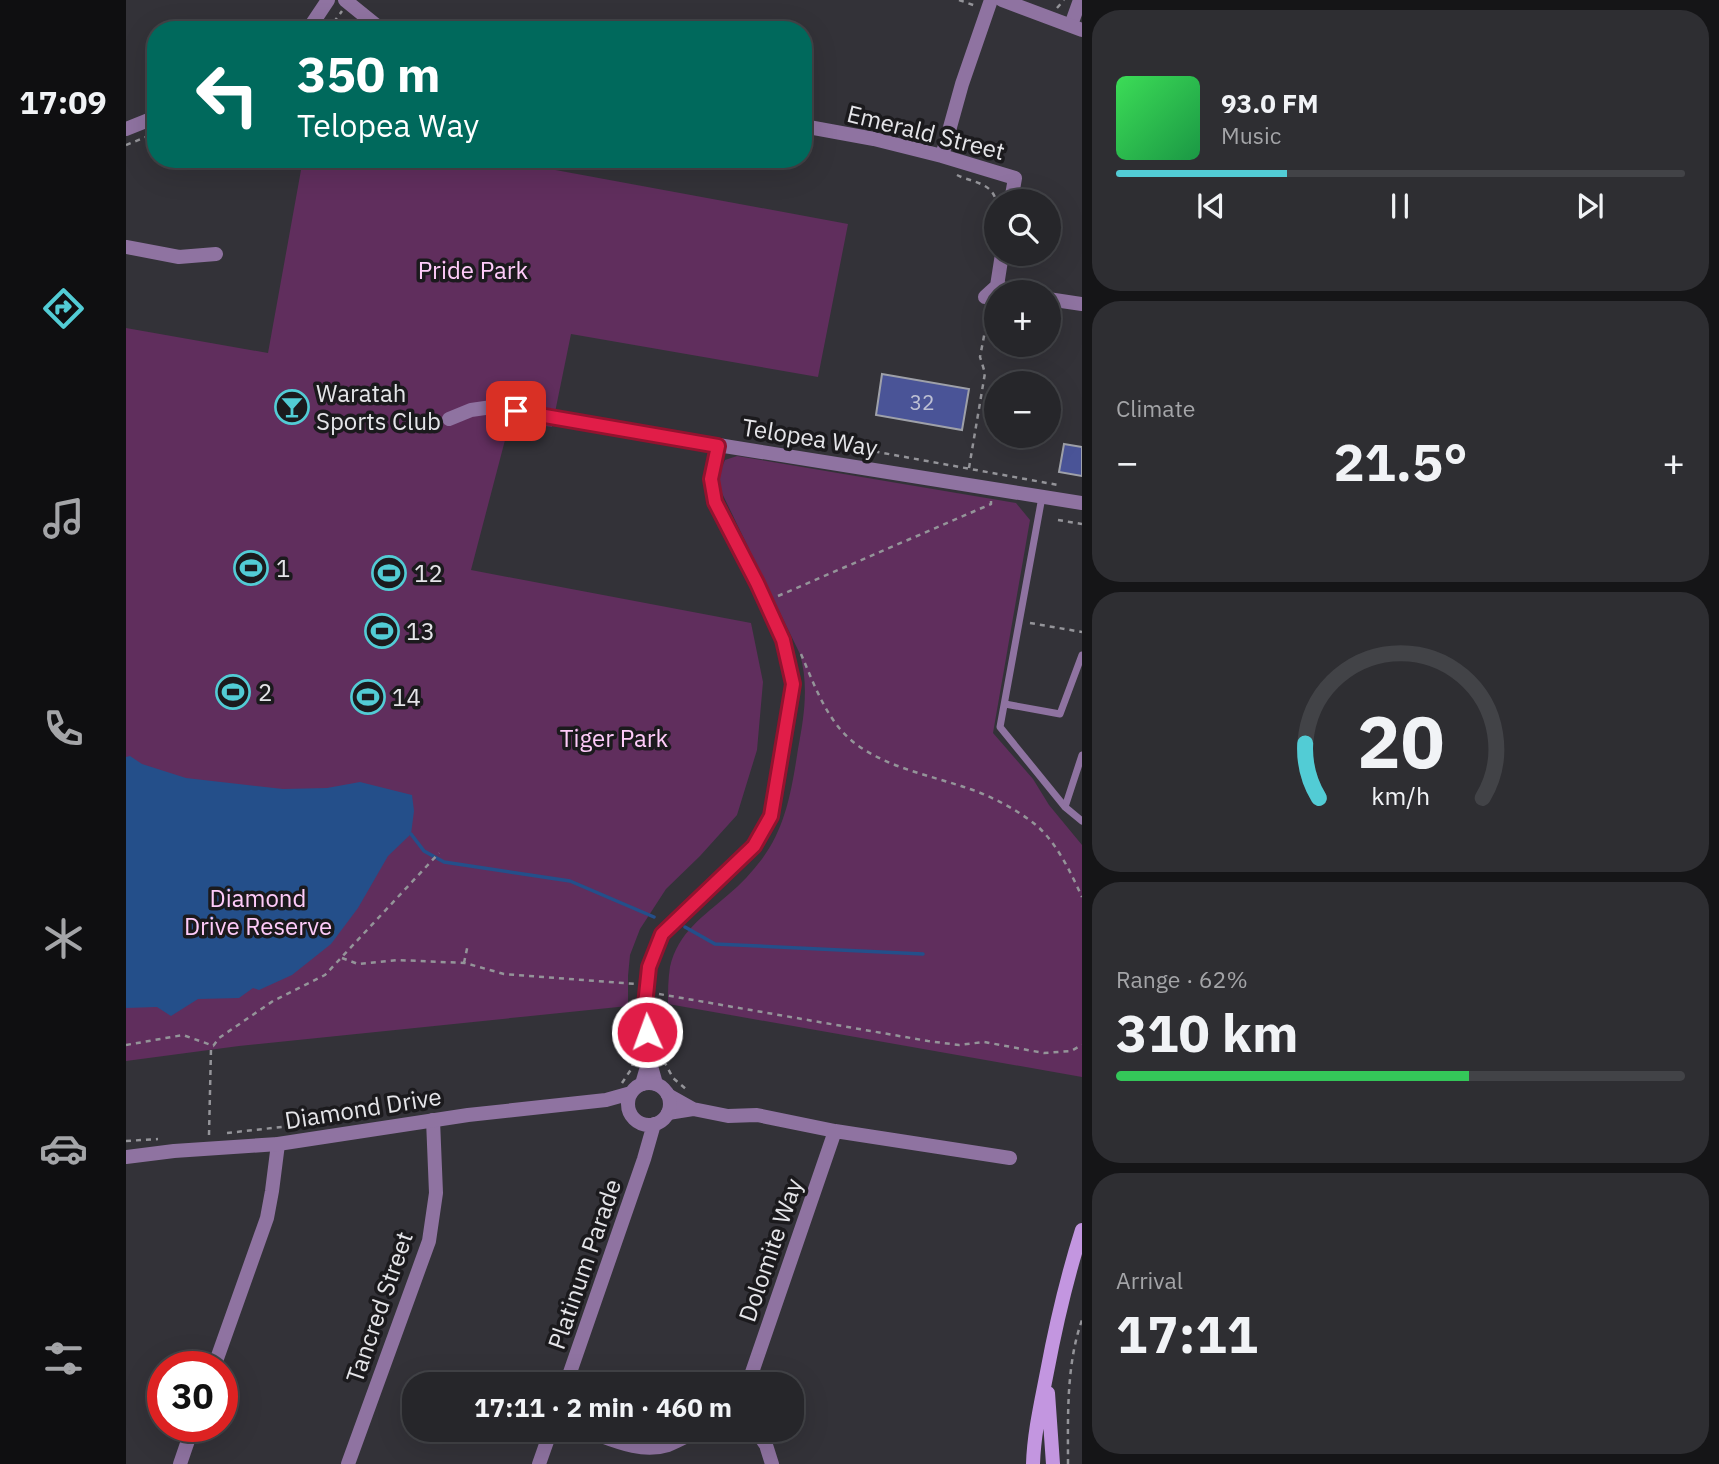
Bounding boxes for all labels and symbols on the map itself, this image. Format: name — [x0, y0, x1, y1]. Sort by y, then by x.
street label: Emerald Street — [844, 97, 1008, 167]
park label: Pride Park — [418, 254, 529, 286]
place label: Waratah Sports Club — [316, 377, 441, 437]
pin — [486, 381, 546, 441]
bar icon: Waratah Sports Club — [273, 388, 311, 426]
house number: 32 — [909, 388, 935, 416]
street label: Telopea Way — [740, 411, 880, 463]
sports icon: 1 — [232, 549, 270, 587]
place label: 1 — [276, 552, 290, 584]
sports icon: 12 — [370, 554, 408, 592]
place label: 12 — [414, 557, 443, 589]
sports icon: 13 — [363, 612, 401, 650]
place label: 13 — [406, 615, 435, 647]
sports icon: 2 — [214, 673, 252, 711]
place label: 2 — [258, 676, 272, 708]
sports icon: 14 — [349, 678, 387, 716]
place label: 14 — [392, 681, 421, 713]
park label: Tiger Park — [560, 722, 669, 754]
park label: Diamond Drive Reserve — [184, 882, 332, 942]
position arrow — [610, 995, 684, 1069]
street label: Diamond Drive — [282, 1080, 444, 1136]
street label: Dolomite Way — [731, 1174, 809, 1326]
street label: Platinum Parade — [540, 1175, 628, 1353]
street label: Tancred Street — [338, 1227, 420, 1387]
speed limit sign: 30 — [147, 1351, 238, 1442]

